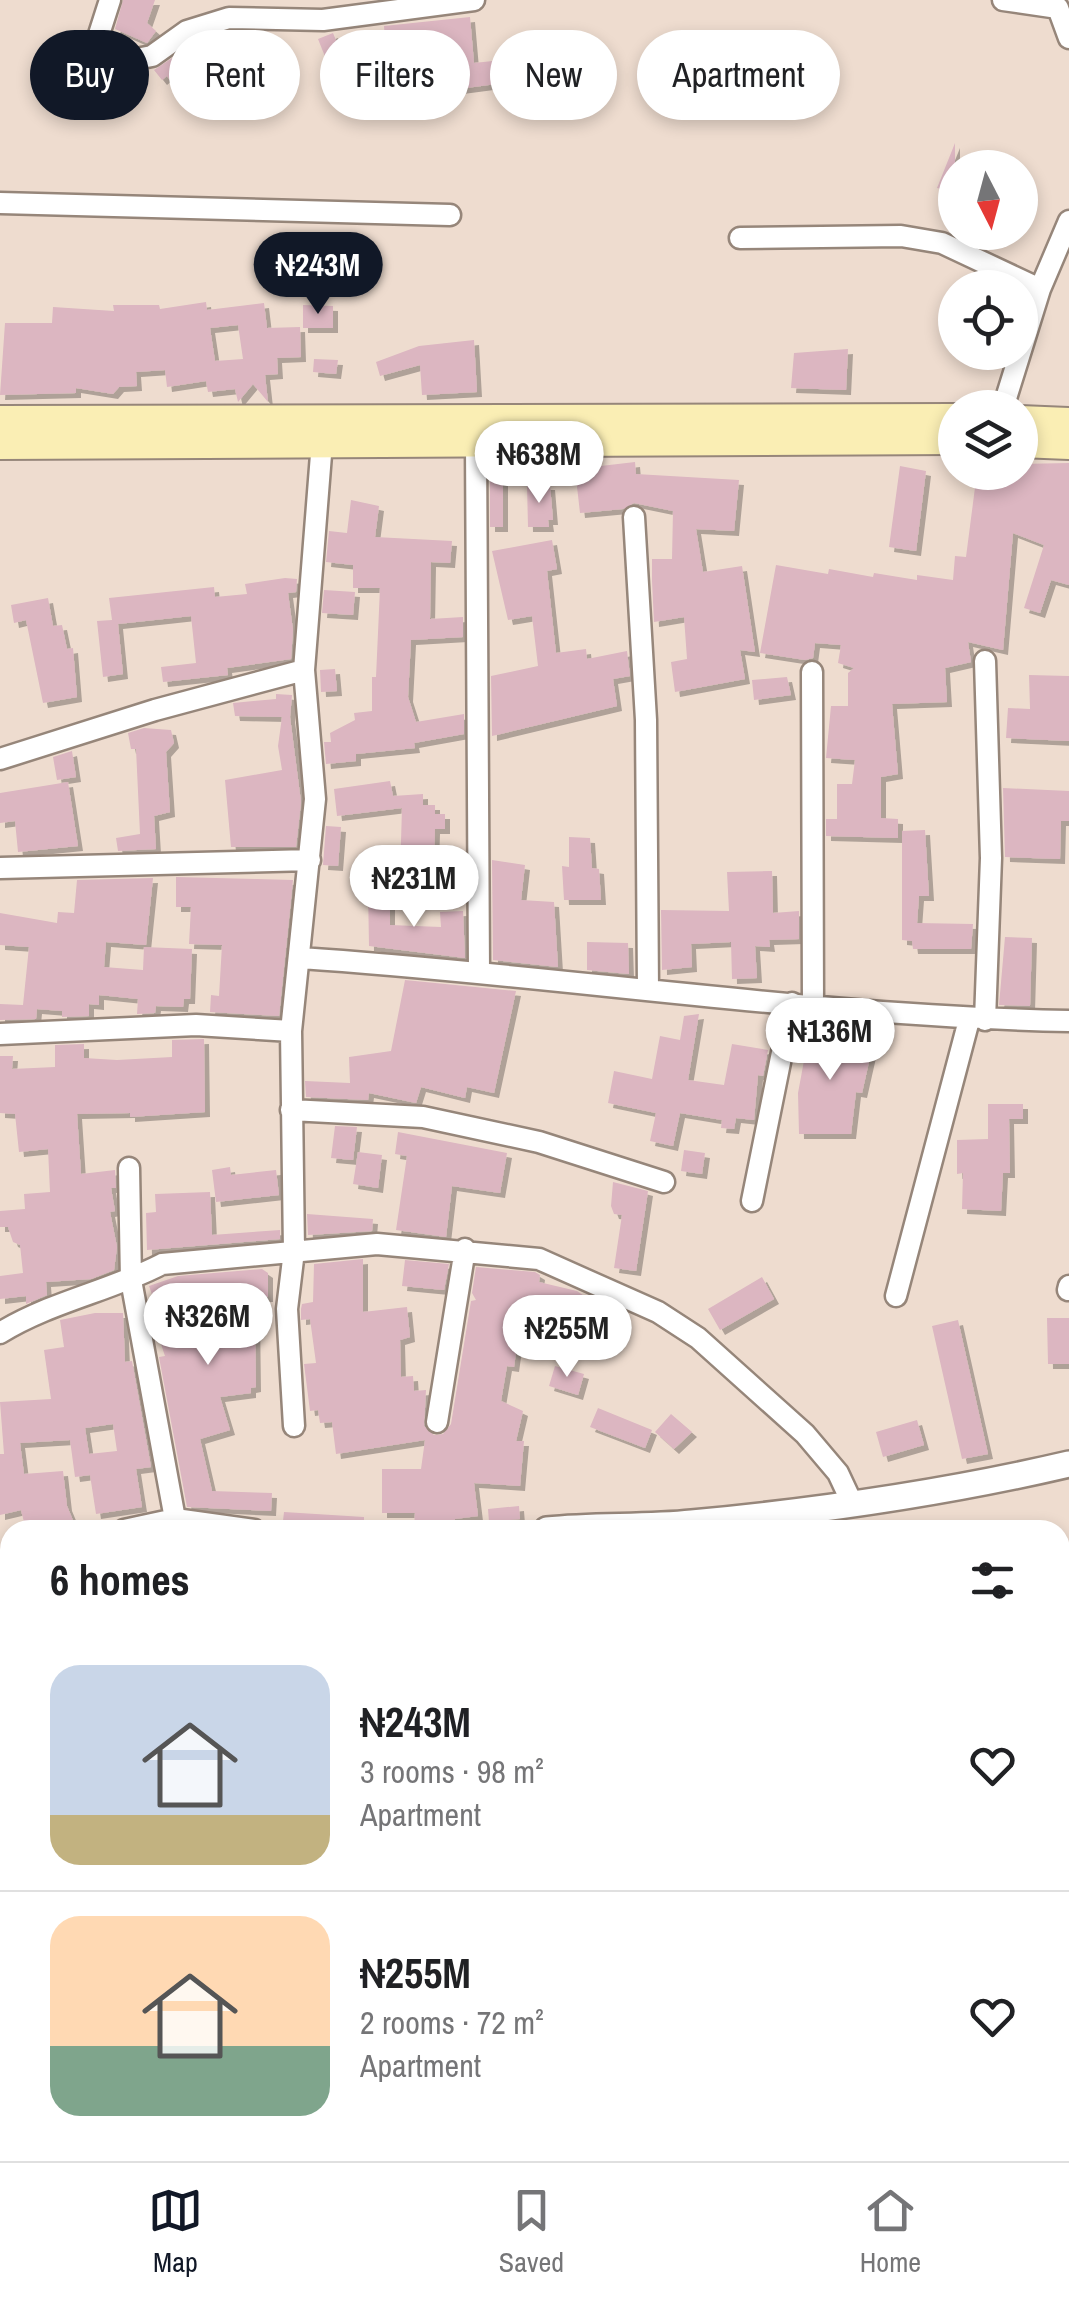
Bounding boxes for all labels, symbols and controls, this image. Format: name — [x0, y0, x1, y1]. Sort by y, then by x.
chip: Buy — [30, 30, 149, 120]
chip: Rent — [169, 30, 300, 120]
chip: Filters — [320, 30, 470, 120]
chip: New — [490, 30, 617, 120]
chip: Apartment — [637, 30, 840, 120]
north arrow — [938, 150, 1038, 250]
map controls — [938, 150, 1038, 490]
pin: ₦243M — [248, 232, 388, 317]
text: ₦243M — [276, 243, 360, 286]
button: locate — [938, 270, 1038, 370]
button: layers — [938, 390, 1038, 490]
pin: ₦638M — [469, 421, 609, 506]
text: ₦638M — [497, 432, 581, 475]
pin: ₦231M — [344, 845, 484, 930]
text: ₦231M — [372, 856, 456, 899]
pin: ₦136M — [760, 998, 900, 1083]
text: ₦136M — [788, 1009, 872, 1052]
pin: ₦326M — [138, 1283, 278, 1368]
text: ₦326M — [166, 1294, 250, 1337]
pin: ₦255M — [497, 1295, 637, 1380]
text: ₦255M — [525, 1306, 609, 1349]
text: 6 homes — [50, 1552, 190, 1608]
icon: filters — [965, 1553, 1020, 1608]
text: ₦243M — [360, 1694, 471, 1750]
icon: home — [130, 1705, 250, 1825]
icon: heart — [965, 1738, 1020, 1793]
text: 3 rooms · 98 m² — [360, 1750, 544, 1793]
text: Apartment — [360, 1793, 481, 1836]
text: ₦255M — [360, 1945, 471, 2001]
icon: home — [130, 1956, 250, 2076]
icon: heart — [965, 1989, 1020, 2044]
text: 2 rooms · 72 m² — [360, 2001, 544, 2044]
text: Apartment — [360, 2044, 481, 2087]
tab: Map — [148, 2183, 203, 2281]
tab: Saved — [499, 2183, 564, 2281]
tab: Home — [860, 2183, 921, 2281]

